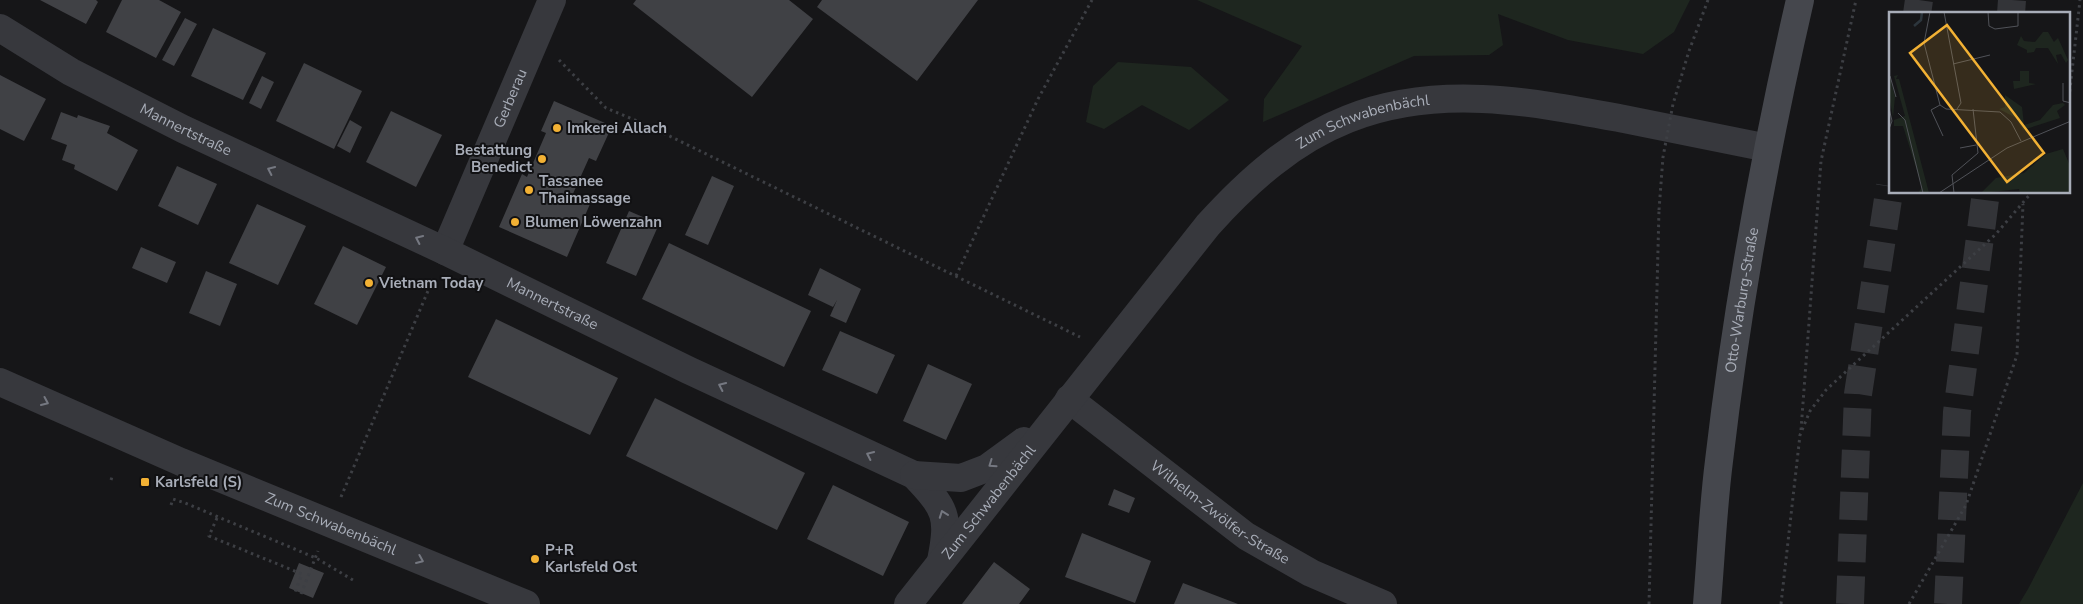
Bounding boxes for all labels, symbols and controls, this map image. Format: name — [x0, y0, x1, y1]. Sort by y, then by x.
inset map — [1889, 12, 2070, 194]
street label: Gerberau — [489, 66, 532, 131]
street label: Zum Schwabenbächl — [1292, 90, 1431, 154]
street label: Mannertstraße — [137, 99, 235, 160]
place label: Imkerei Allach — [567, 118, 667, 138]
marker: Imkerei Allach — [551, 122, 563, 134]
place label: Bestattung Benedict — [455, 140, 532, 177]
marker: Bestattung Benedict — [536, 153, 548, 165]
one-way arrow — [268, 166, 277, 176]
place label: Tassanee Thaimassage — [539, 171, 631, 208]
marker: Tassanee Thaimassage — [523, 184, 535, 196]
place label: Blumen Löwenzahn — [525, 212, 662, 232]
marker: Blumen Löwenzahn — [509, 216, 521, 228]
street label: Otto-Warburg-Straße — [1720, 226, 1763, 374]
one-way arrow — [415, 234, 424, 245]
place label: Vietnam Today — [378, 273, 483, 293]
street label: Mannertstraße — [503, 273, 602, 335]
marker: Vietnam Today — [363, 277, 375, 289]
one-way arrow — [718, 382, 727, 392]
one-way arrow — [40, 395, 49, 406]
street label: Zum Schwabenbächl — [937, 440, 1041, 563]
one-way arrow — [866, 451, 875, 461]
street label: Wilhelm-Zwölfer-Straße — [1146, 456, 1293, 569]
one-way arrow — [988, 458, 998, 467]
place label: Karlsfeld (S) — [155, 472, 242, 492]
marker: Karlsfeld (S) — [139, 476, 151, 488]
street label: Zum Schwabenbächl — [262, 488, 400, 560]
one-way arrow — [939, 510, 949, 518]
place label: P+R Karlsfeld Ost — [545, 540, 637, 577]
marker: P+R Karlsfeld Ost — [529, 553, 541, 565]
one-way arrow — [416, 555, 424, 565]

